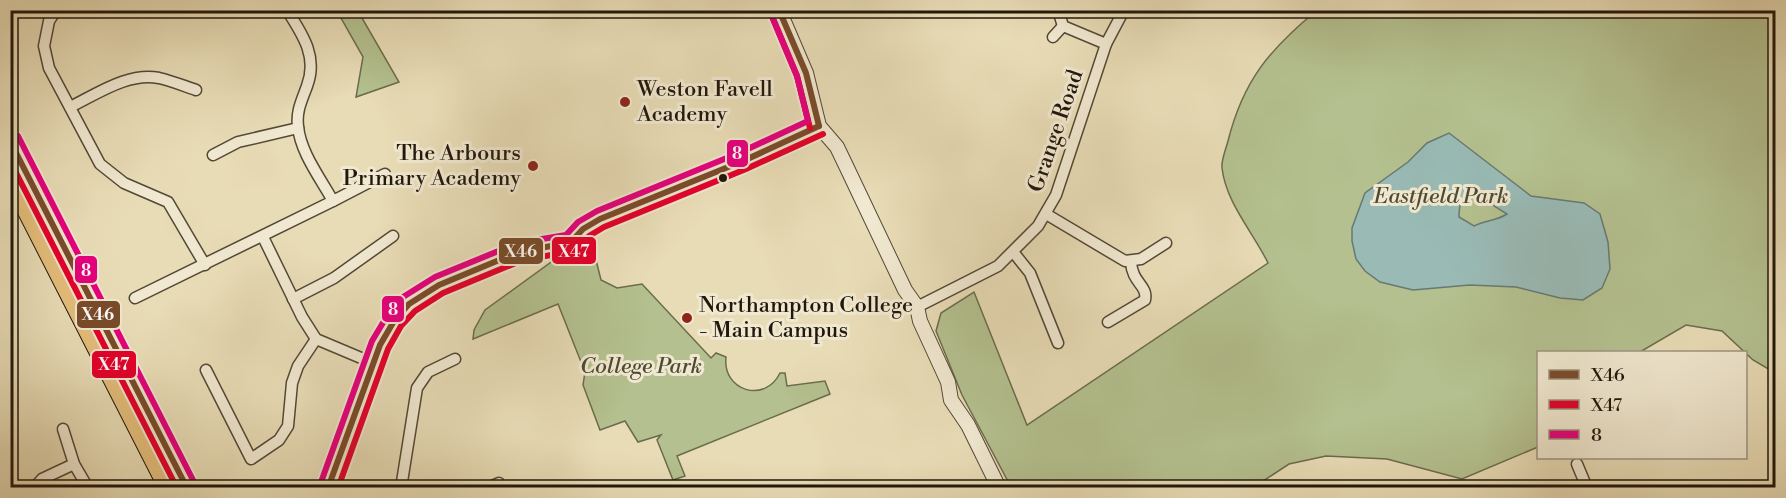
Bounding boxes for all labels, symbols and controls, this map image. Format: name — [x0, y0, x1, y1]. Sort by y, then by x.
street label: Grange Road — [1022, 66, 1090, 196]
place label: Weston Favell Academy — [636, 76, 773, 128]
marker: Weston Favell Academy — [618, 95, 632, 109]
line badge: 8 — [726, 139, 749, 168]
place label: The Arbours Primary Academy — [343, 140, 521, 192]
text: 8 — [732, 144, 742, 164]
marker: The Arbours Primary Academy — [526, 159, 540, 173]
unlabelled marker — [717, 172, 729, 184]
park label: Eastfield Park — [1373, 183, 1508, 210]
line badge: X47 — [551, 236, 597, 265]
line badge: X46 — [498, 237, 544, 265]
text: X46 — [504, 242, 537, 262]
text: X47 — [558, 242, 590, 262]
line badge: 8 — [74, 255, 98, 284]
text: 8 — [81, 261, 91, 281]
place label: Northampton College - Main Campus — [699, 292, 913, 344]
line badge: 8 — [381, 295, 405, 323]
line badge: X46 — [76, 300, 121, 329]
text: 8 — [388, 300, 398, 320]
text: X46 — [81, 305, 114, 325]
marker: Northampton College - Main Campus — [680, 311, 694, 325]
line badge: X47 — [91, 350, 137, 379]
legend — [1537, 351, 1747, 459]
park label: College Park — [580, 353, 702, 380]
text: X47 — [98, 355, 130, 375]
text: X46 — [1590, 364, 1625, 387]
text: X47 — [1590, 394, 1622, 417]
text: 8 — [1591, 424, 1602, 447]

